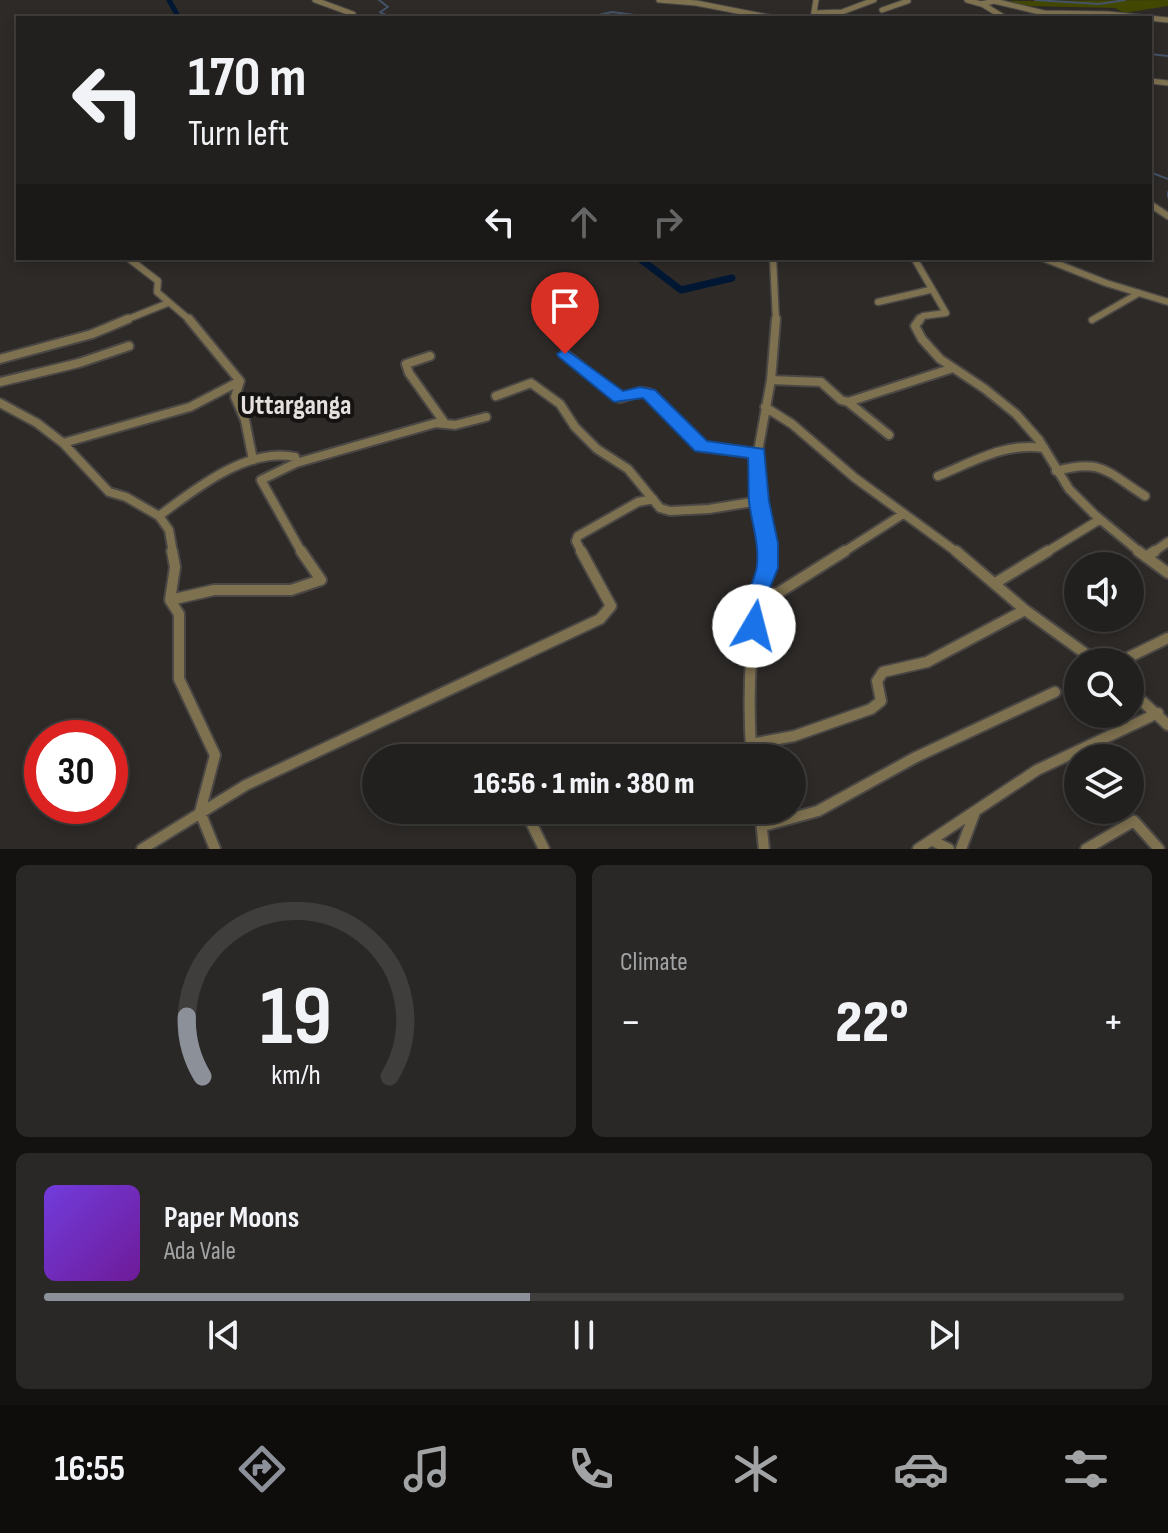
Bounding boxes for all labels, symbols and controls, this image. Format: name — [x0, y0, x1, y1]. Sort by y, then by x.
text: 170 m — [188, 45, 306, 112]
icon: left — [56, 48, 160, 152]
text: Turn left — [188, 113, 289, 156]
icon: left — [478, 200, 522, 244]
icon: ahead — [562, 200, 606, 244]
icon: right — [646, 200, 690, 244]
pin — [531, 272, 599, 354]
icon: arrive — [543, 284, 587, 328]
district label: Uttarganga — [241, 389, 351, 422]
map controls — [1064, 552, 1144, 824]
button: sound — [1064, 552, 1144, 632]
position arrow — [712, 584, 796, 668]
button: search — [1064, 648, 1144, 728]
speed limit sign: 30 — [24, 720, 128, 824]
button: layers — [1064, 744, 1144, 824]
text: 16:56 · 1 min · 380 m — [473, 766, 695, 802]
text: Climate — [620, 947, 688, 978]
text: 19 — [260, 968, 332, 1068]
text: 22° — [835, 987, 909, 1059]
text: − — [620, 996, 642, 1049]
text: + — [1102, 996, 1124, 1049]
text: km/h — [271, 1058, 321, 1093]
text: Paper Moons — [164, 1200, 299, 1236]
text: Ada Vale — [164, 1236, 236, 1267]
icon: previous — [202, 1313, 246, 1357]
icon: pause — [562, 1313, 606, 1357]
icon: next — [922, 1313, 966, 1357]
icon: directions — [234, 1441, 290, 1497]
icon: music — [399, 1441, 455, 1497]
icon: phone — [563, 1441, 619, 1497]
icon: climate — [728, 1441, 784, 1497]
icon: car — [893, 1441, 949, 1497]
icon: filters — [1058, 1441, 1114, 1497]
text: 16:55 — [54, 1448, 125, 1491]

